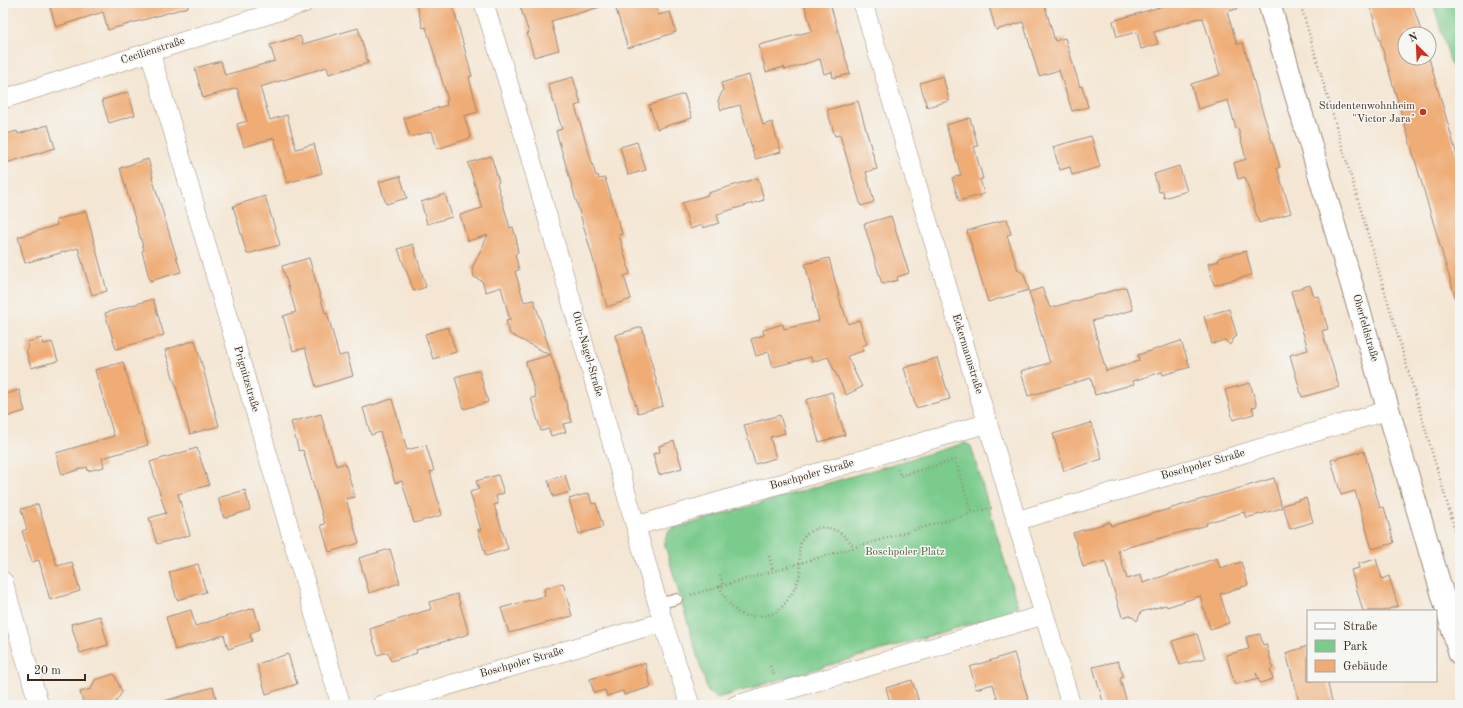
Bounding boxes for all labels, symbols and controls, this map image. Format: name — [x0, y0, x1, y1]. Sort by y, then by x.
north arrow — [1397, 26, 1437, 66]
text: N — [1407, 31, 1420, 45]
street label: Cecilienstraße — [120, 35, 186, 67]
place label: Studentenwohnheim "Victor Jara" — [1319, 101, 1415, 125]
marker: Studentenwohnheim "Victor Jara" — [1418, 107, 1428, 117]
street label: Oberfeldstraße — [1350, 293, 1380, 363]
street label: Otto-Nagel-Straße — [570, 310, 604, 398]
street label: Eckermannstraße — [950, 313, 984, 395]
street label: Prignitzstraße — [231, 345, 261, 413]
street label: Boschpoler Straße — [1160, 448, 1246, 482]
street label: Boschpoler Straße — [769, 458, 855, 492]
park label: Boschpoler Platz — [865, 547, 945, 558]
legend — [1307, 610, 1437, 682]
text: Straße — [1343, 621, 1378, 633]
text: Park — [1343, 641, 1368, 653]
street label: Boschpoler Straße — [479, 646, 565, 680]
scale bar — [28, 656, 85, 682]
text: Gebäude — [1343, 661, 1388, 673]
text: 20 m — [34, 665, 61, 677]

